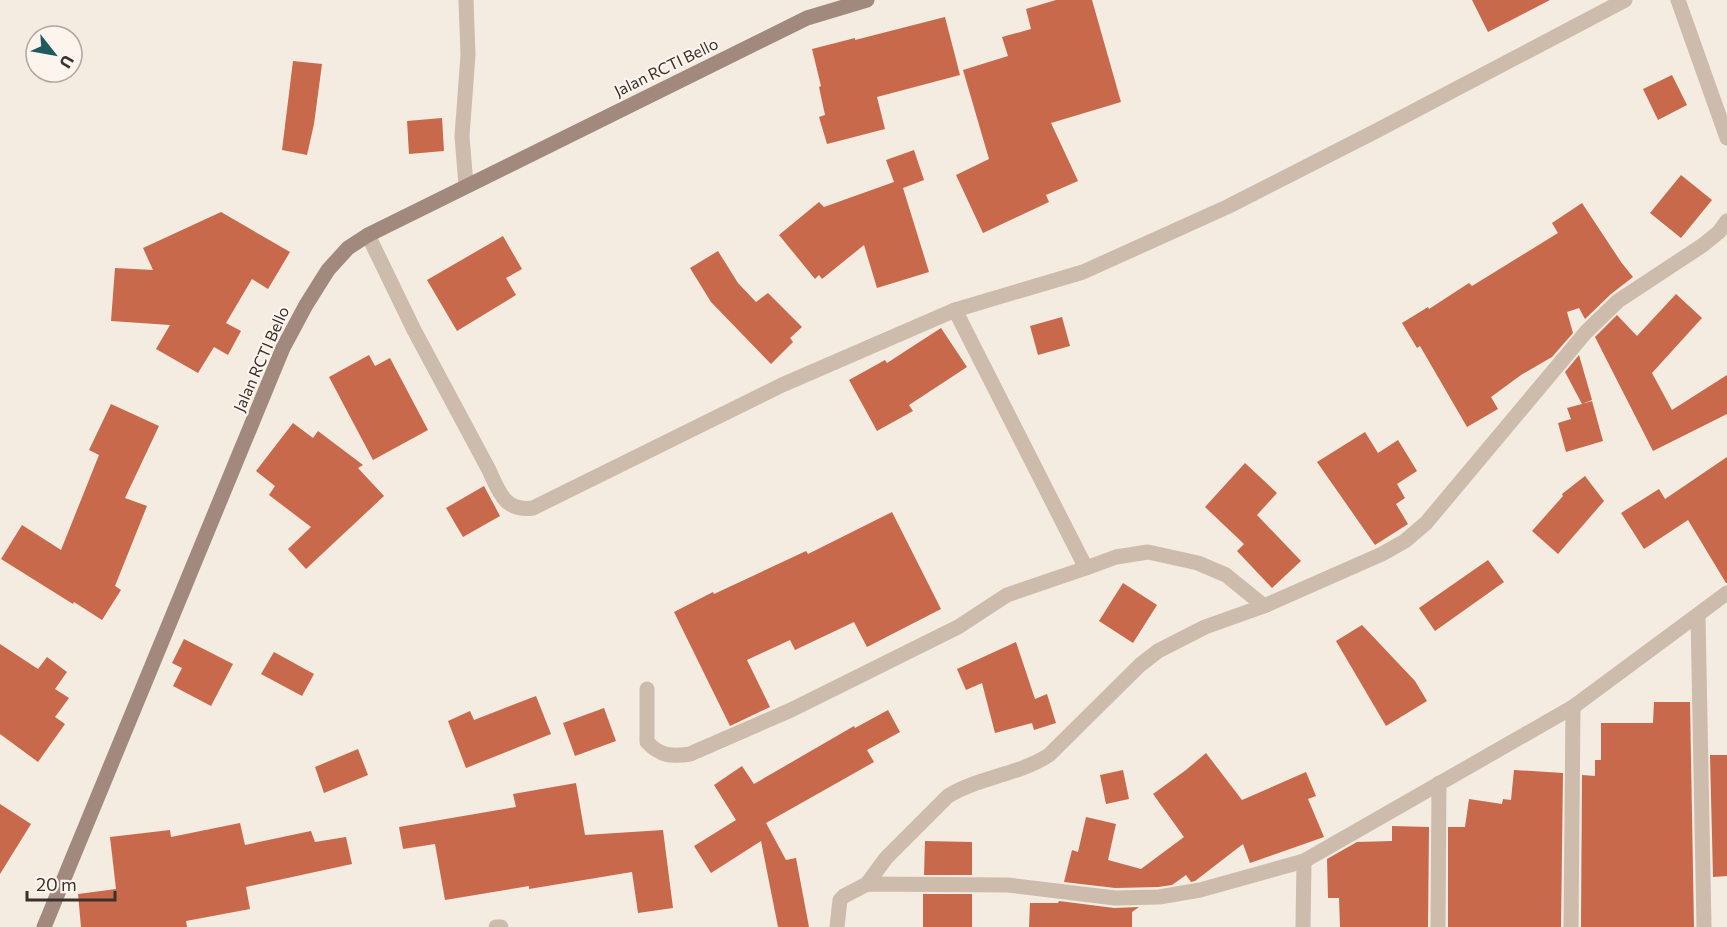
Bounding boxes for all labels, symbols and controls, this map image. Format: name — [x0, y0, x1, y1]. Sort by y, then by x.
north arrow — [24, 24, 84, 84]
street label: Jalan RCTI Bello — [611, 33, 721, 100]
text: U — [56, 52, 78, 72]
street label: Jalan RCTI Bello — [229, 303, 292, 414]
scale bar — [27, 864, 116, 902]
text: 20 m — [36, 873, 77, 895]

